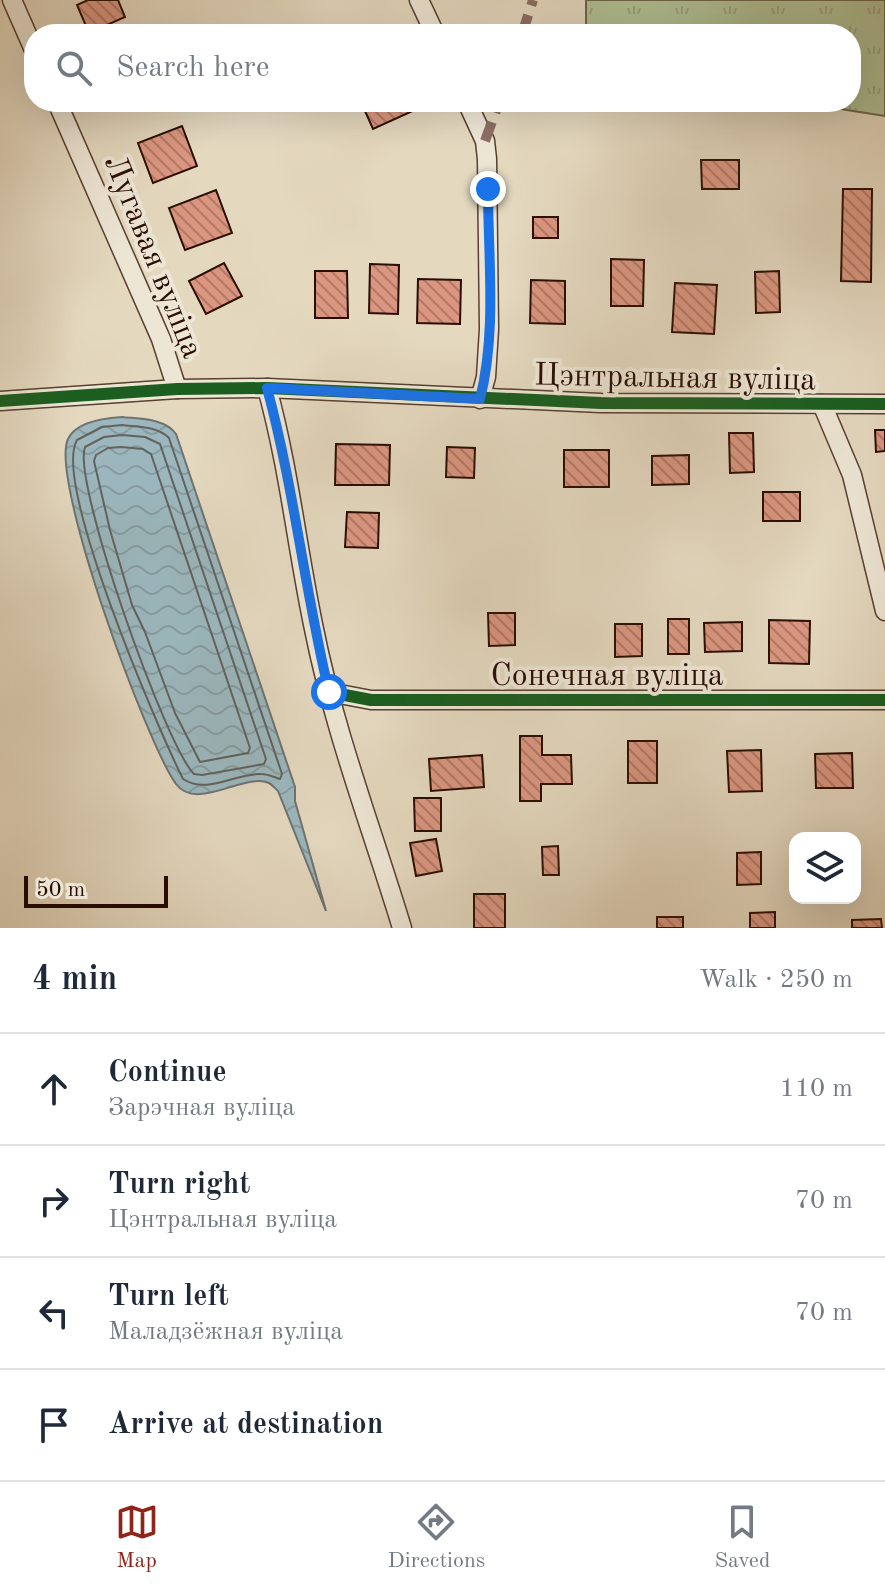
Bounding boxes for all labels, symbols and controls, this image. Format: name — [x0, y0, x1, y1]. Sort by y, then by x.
search box — [24, 24, 861, 112]
icon: search — [52, 46, 96, 90]
text: Search here — [116, 53, 270, 83]
street label: Лугавая вуліца — [97, 151, 208, 363]
route end — [470, 171, 506, 207]
street label: Цэнтральная вуліца — [534, 361, 816, 397]
street label: Сонечная вуліца — [490, 661, 724, 693]
route start — [311, 674, 347, 710]
map controls — [789, 832, 861, 904]
button: layers — [789, 832, 861, 904]
scale bar — [24, 872, 168, 908]
text: 50 m — [36, 879, 85, 901]
text: 4 min — [32, 963, 117, 997]
text: Walk · 250 m — [699, 967, 853, 993]
text: Continue — [108, 1058, 227, 1088]
icon: ahead — [32, 1067, 76, 1111]
text: 110 m — [780, 1076, 853, 1102]
text: Зарэчная вуліца — [108, 1095, 295, 1121]
text: Turn right — [108, 1170, 250, 1200]
icon: right — [32, 1179, 76, 1223]
text: 70 m — [795, 1188, 853, 1214]
text: Цэнтральная вуліца — [108, 1207, 337, 1233]
text: Turn left — [108, 1282, 229, 1312]
icon: left — [32, 1291, 76, 1335]
text: 70 m — [795, 1300, 853, 1326]
text: Маладзёжная вуліца — [108, 1319, 343, 1345]
icon: arrive — [32, 1403, 76, 1447]
text: Arrive at destination — [108, 1410, 383, 1440]
tab: Map — [115, 1500, 159, 1575]
tab: Directions — [388, 1500, 485, 1575]
tab: Saved — [714, 1500, 770, 1575]

